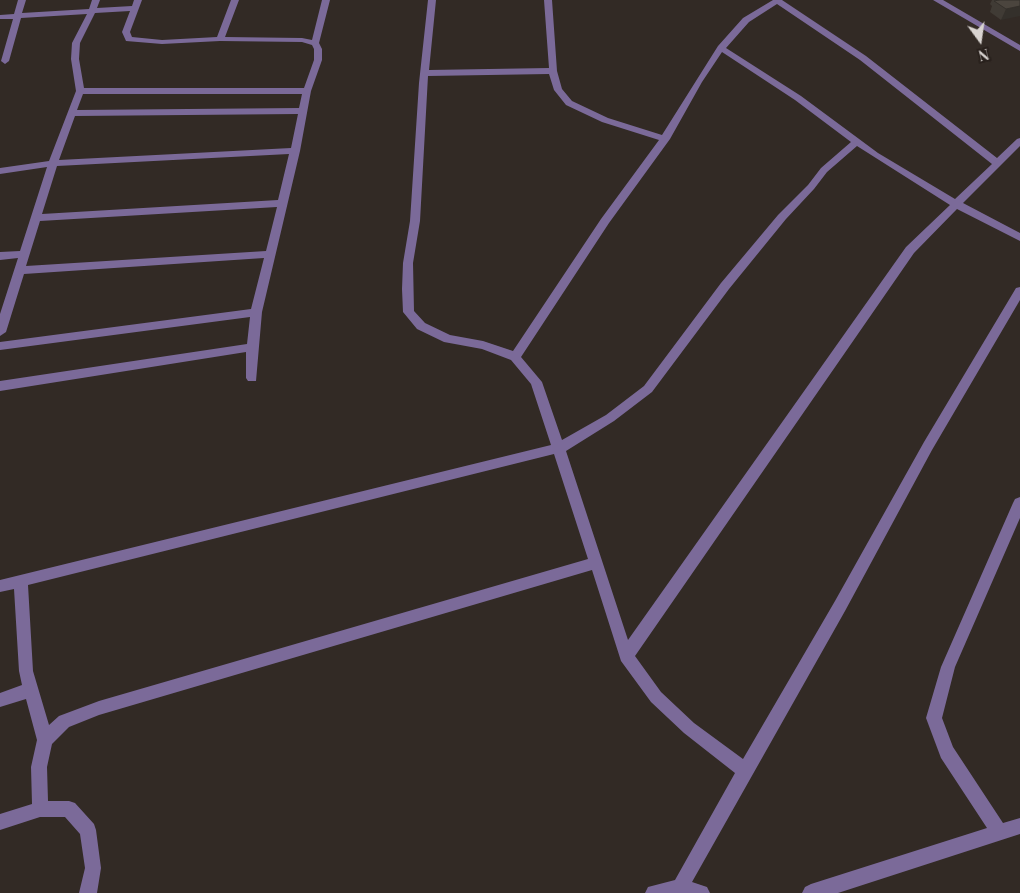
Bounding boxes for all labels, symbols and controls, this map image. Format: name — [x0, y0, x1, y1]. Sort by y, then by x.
north arrow — [955, 15, 1005, 65]
text: N — [977, 45, 991, 65]

